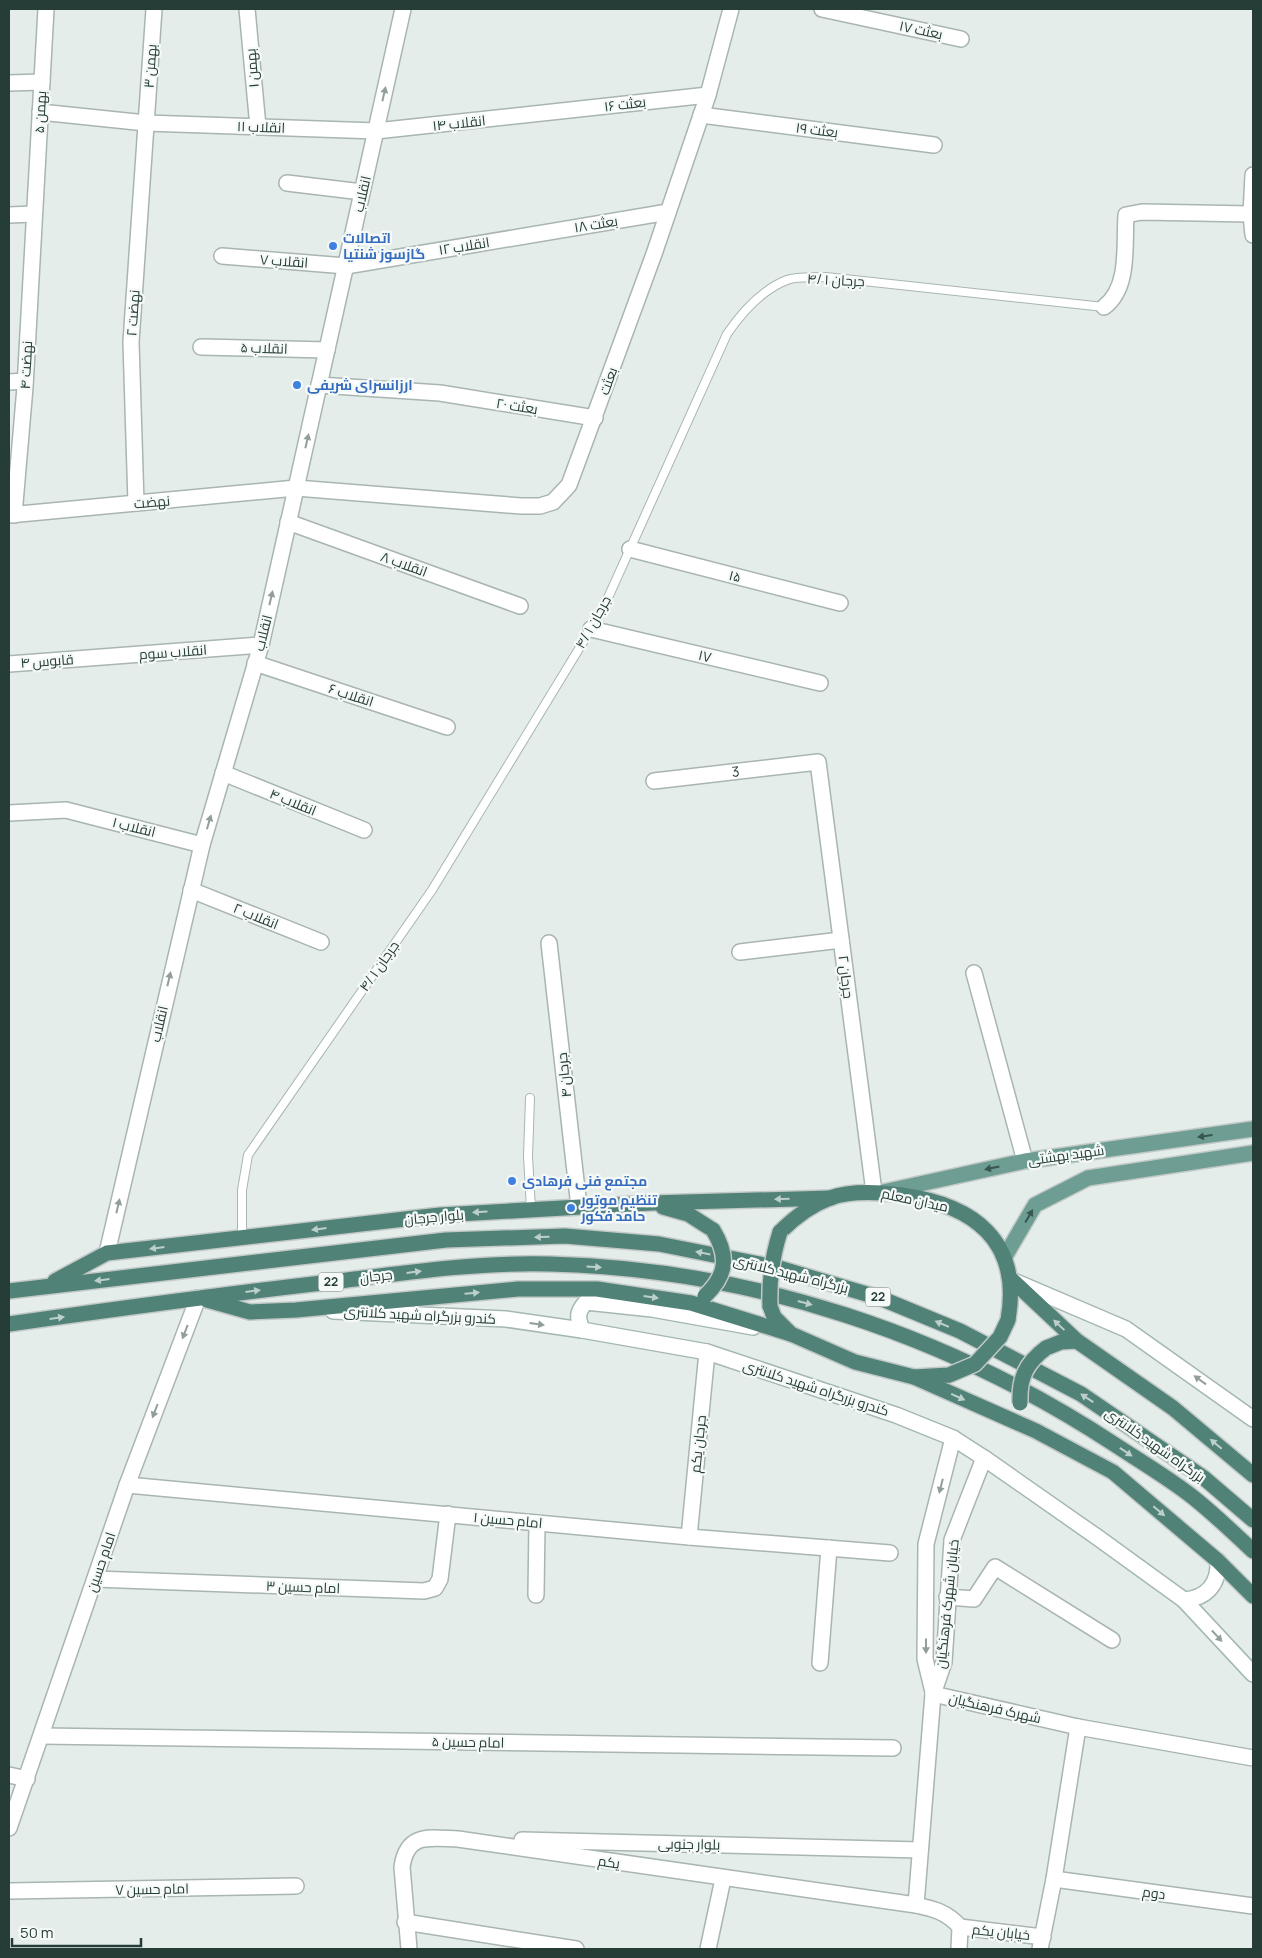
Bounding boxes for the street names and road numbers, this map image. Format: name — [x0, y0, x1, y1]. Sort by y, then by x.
street label: ۱۷ بعثت — [898, 16, 945, 43]
street label: ۳ بهمن — [138, 43, 161, 89]
street label: ۱ بهمن — [240, 48, 263, 88]
street label: ۵ بهمن — [29, 90, 50, 134]
street label: ۱۶ بعثت — [603, 92, 647, 115]
street label: ۱۴ انقلاب — [431, 110, 486, 135]
street label: ۱۱ انقلاب — [237, 116, 286, 137]
street label: بعثت ۱۹ — [795, 117, 839, 142]
street label: انقلاب — [348, 174, 375, 214]
street label: ۱۸ بعثت — [573, 211, 619, 236]
street label: ۱۲ انقلاب — [437, 232, 491, 259]
street label: ۷ انقلاب — [259, 249, 309, 272]
street label: جرجان ۱ /۴ — [807, 268, 865, 291]
street label: ۲ نهضت — [121, 289, 144, 337]
street label: ۵ انقلاب — [240, 337, 288, 358]
street label: ۴ نهضت — [15, 340, 36, 390]
street label: بعثت — [594, 364, 621, 397]
street label: ۲۰ بعثت — [495, 393, 539, 418]
street label: نهضت — [133, 490, 171, 513]
street label: ۸ انقلاب — [378, 546, 430, 581]
street label: ۱۵ — [727, 565, 743, 586]
street label: جرجان ۱ /۴ — [570, 592, 615, 652]
street label: انقلاب — [249, 613, 276, 653]
street label: انقلاب سوم — [138, 640, 208, 664]
street label: ۱۷ — [697, 645, 714, 666]
street label: ۴ قابوس — [20, 649, 74, 672]
street label: ۶ انقلاب — [326, 678, 376, 711]
street label: 3 — [730, 761, 740, 781]
street label: ۴ انقلاب — [267, 784, 319, 820]
street label: انقلاب ۱ — [110, 812, 158, 841]
street label: ۲ انقلاب — [231, 898, 282, 933]
street label: جرجان ۱ /۴ — [354, 937, 403, 995]
street label: جرجان ۲ — [834, 954, 859, 1000]
street label: انقلاب — [145, 1004, 172, 1044]
street label: ۴ جرجان — [552, 1052, 575, 1099]
street label: شهید بهشتی — [1027, 1140, 1105, 1169]
street label: میدان معلم — [880, 1183, 950, 1217]
street label: بلوار جرجان — [403, 1204, 464, 1229]
street label: بزرگراه شهید کلانتری — [732, 1250, 851, 1297]
street label: جرجان — [358, 1264, 394, 1287]
road number: 22 — [318, 1272, 344, 1291]
road number: 22 — [866, 1288, 890, 1306]
street label: کندرو بزرگراه شهید کلانتری — [343, 1301, 497, 1328]
street label: کندرو بزرگراه شهید کلانتری — [741, 1355, 892, 1420]
street label: بزرگراه شهید کلانتری — [1102, 1403, 1209, 1486]
street label: جرجان یکم — [685, 1414, 711, 1474]
street label: امام حسین ۱ — [473, 1507, 543, 1533]
street label: امام حسین — [81, 1529, 121, 1595]
street label: خیابان شهرک فرهنگیان — [930, 1538, 963, 1670]
street label: امام حسین ۳ — [265, 1576, 341, 1598]
street label: شهرک فرهنگیان — [947, 1688, 1043, 1727]
street label: امام حسین ۵ — [432, 1731, 504, 1753]
street label: بلوار جنوبی — [658, 1833, 720, 1854]
street label: یکم — [596, 1850, 622, 1874]
street label: امام حسین ۷ — [115, 1878, 189, 1900]
street label: دوم — [1141, 1881, 1167, 1905]
street label: خیابان یکم — [971, 1919, 1031, 1945]

